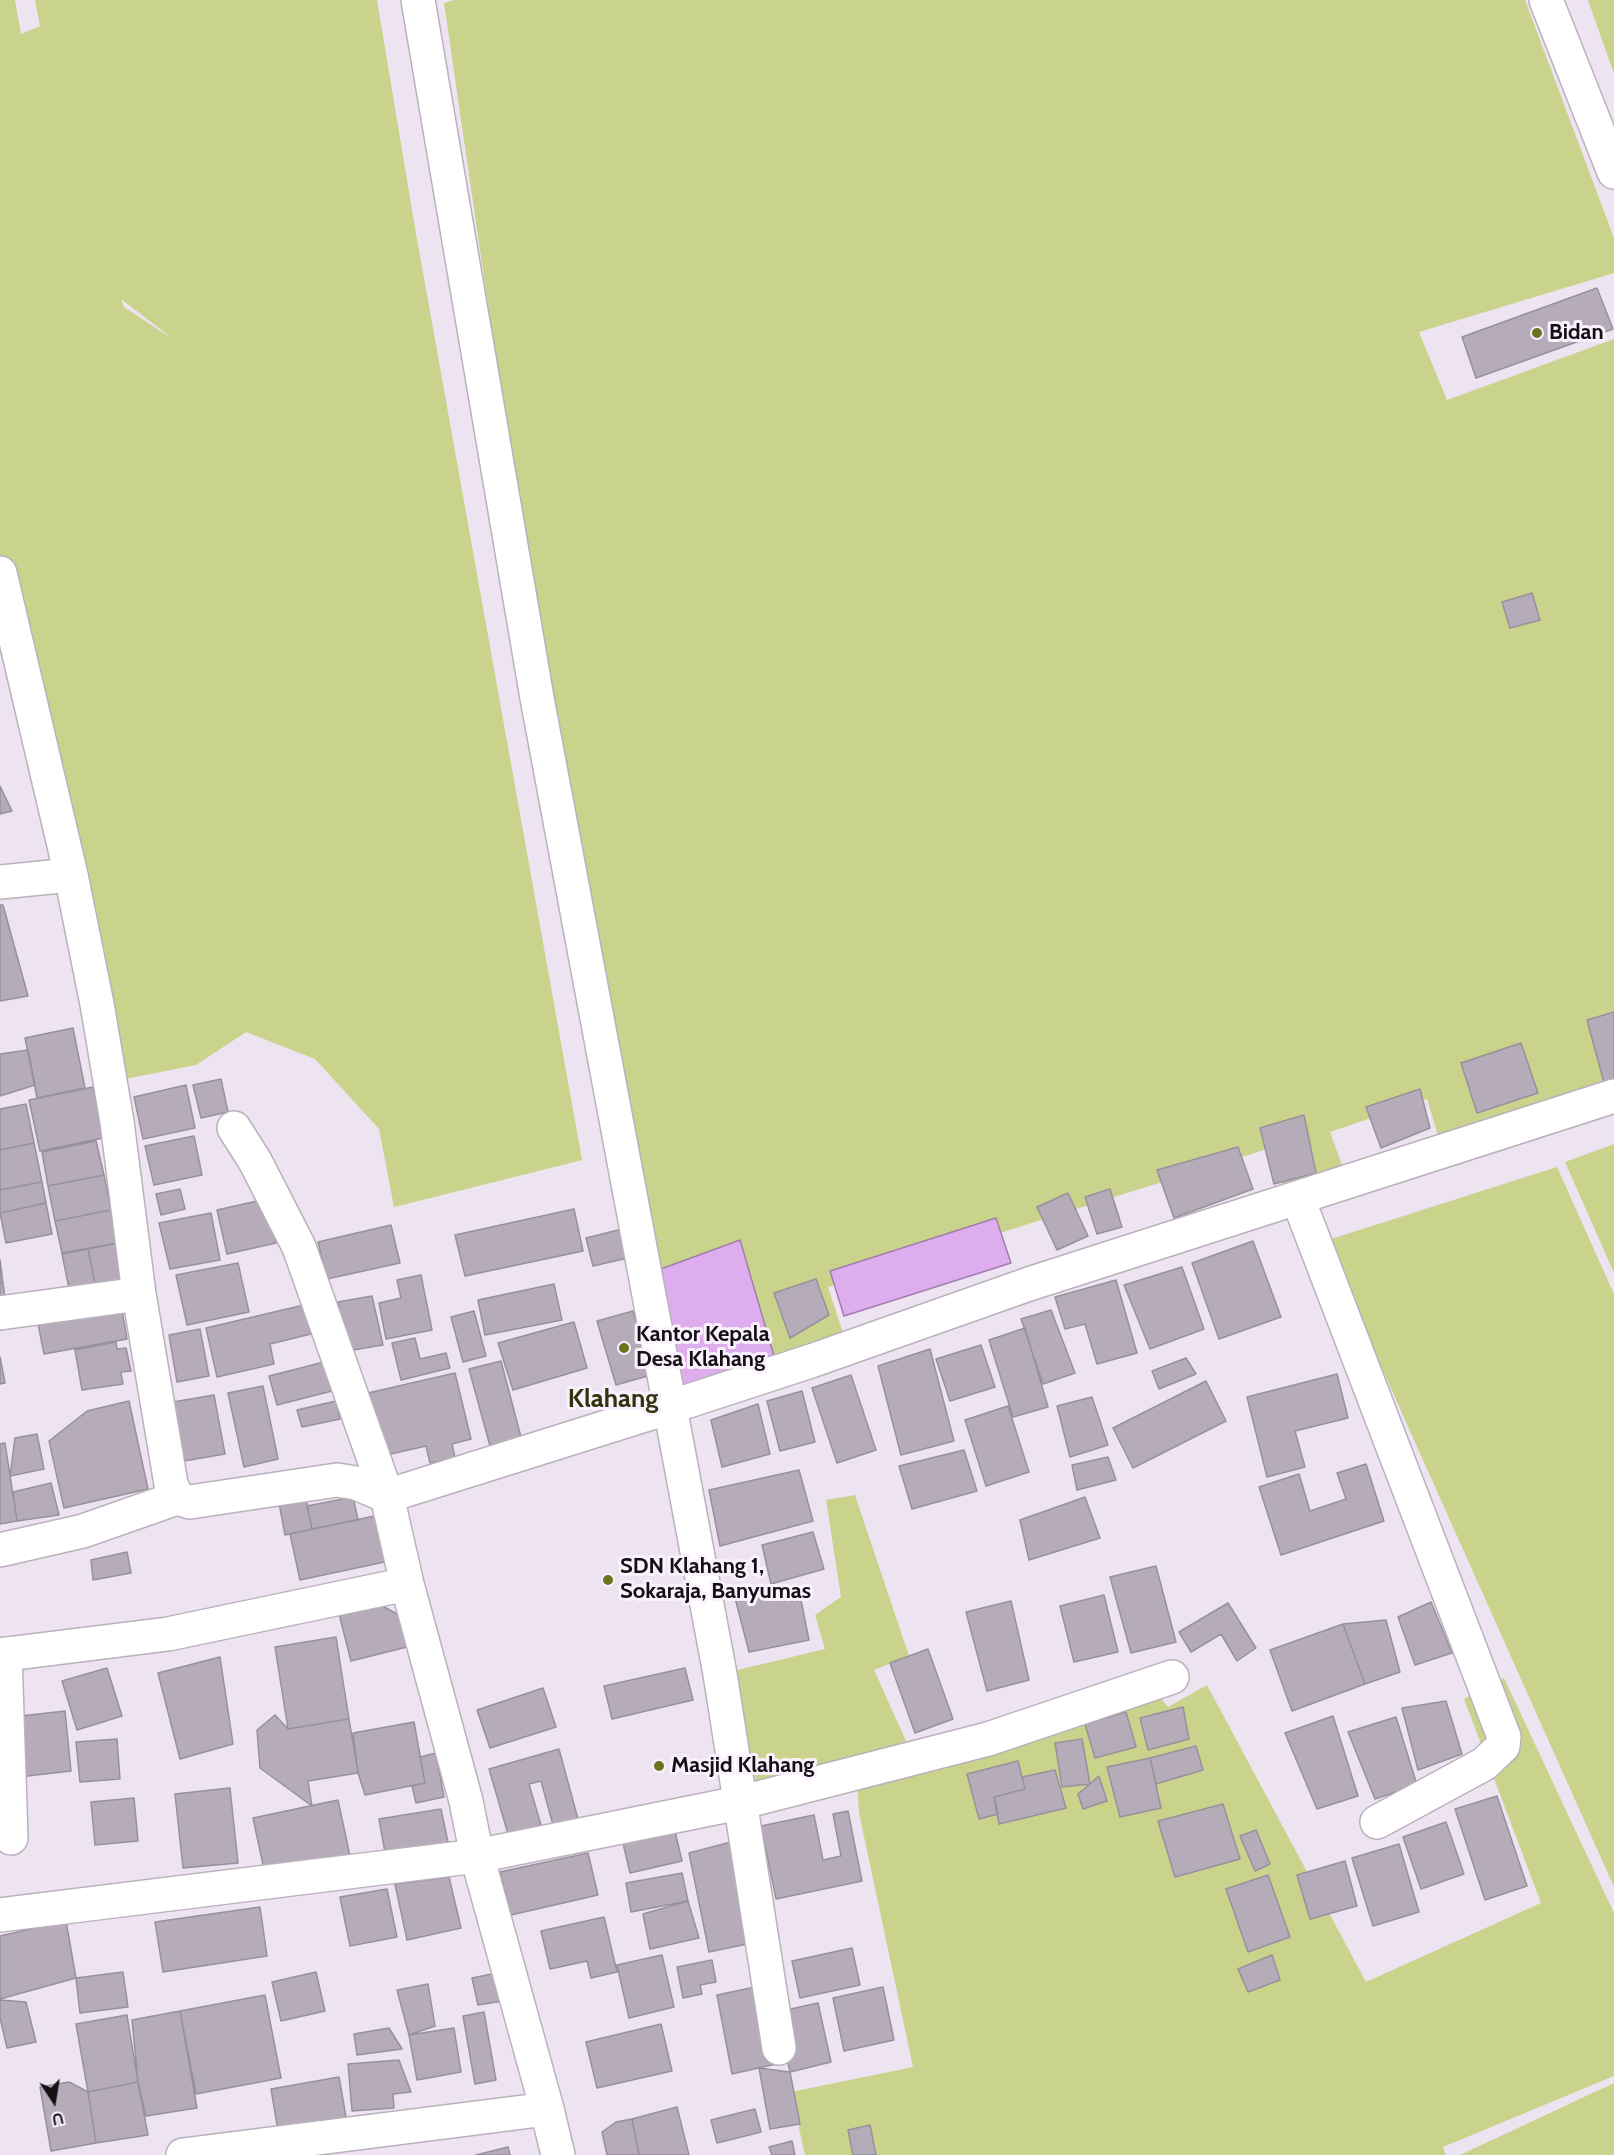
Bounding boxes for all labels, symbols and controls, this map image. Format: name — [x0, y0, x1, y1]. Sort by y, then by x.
place label: Bidan — [1549, 320, 1604, 346]
marker: Bidan — [1530, 326, 1544, 340]
place label: Kantor Kepala Desa Klahang — [636, 1322, 770, 1374]
marker: Kantor Kepala Desa Klahang — [617, 1341, 631, 1355]
district label: Klahang — [568, 1383, 658, 1415]
place label: SDN Klahang 1, Sokaraja, Banyumas — [620, 1554, 811, 1606]
marker: SDN Klahang 1, Sokaraja, Banyumas — [601, 1573, 615, 1587]
place label: Masjid Klahang — [671, 1753, 814, 1779]
marker: Masjid Klahang — [652, 1759, 666, 1773]
north arrow — [24, 2071, 84, 2131]
text: U — [50, 2109, 65, 2130]

